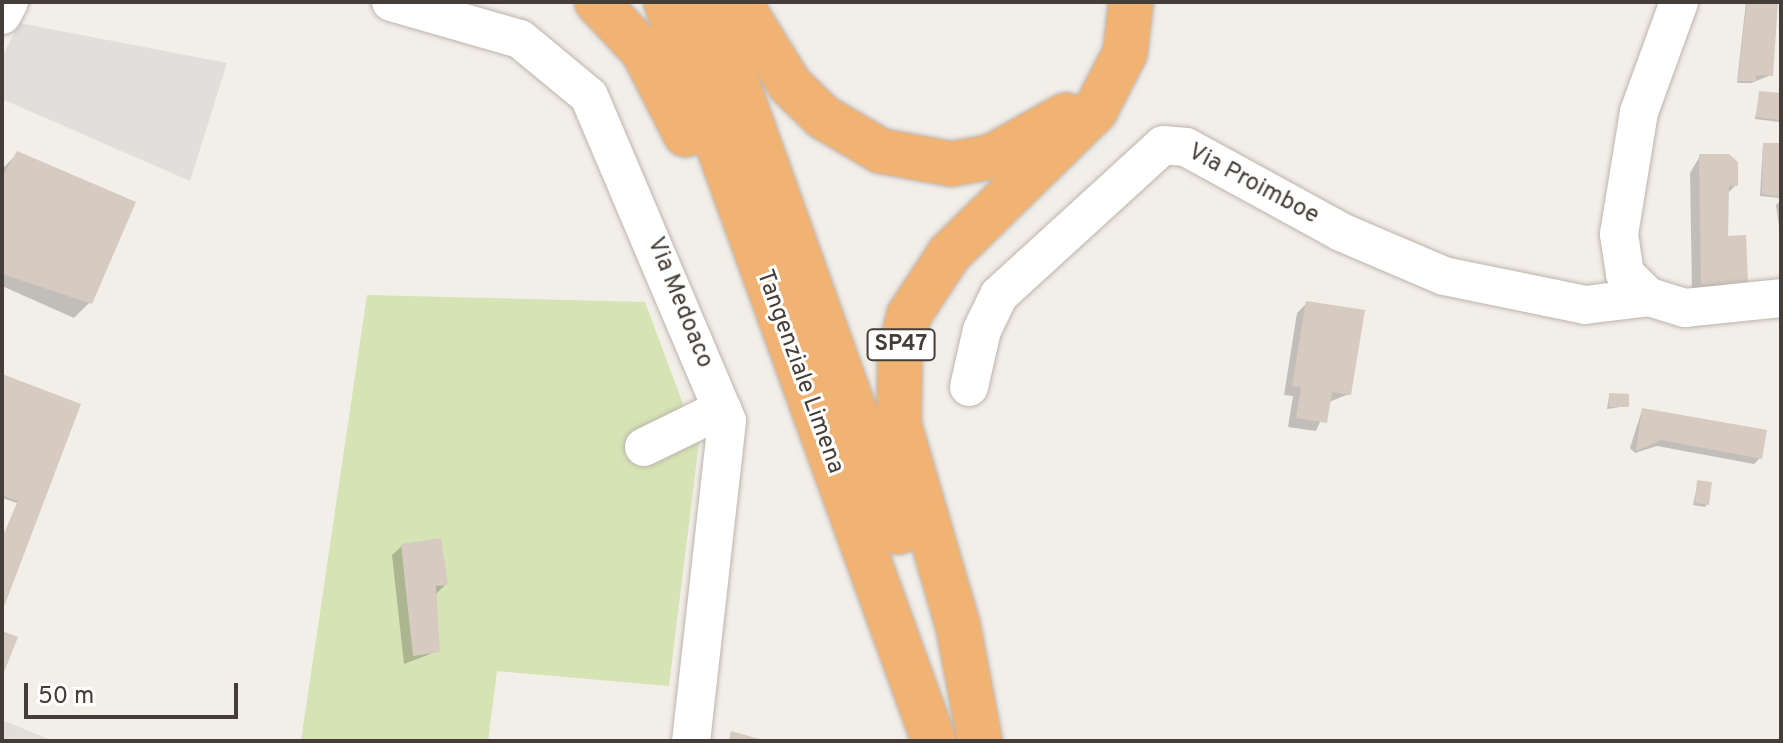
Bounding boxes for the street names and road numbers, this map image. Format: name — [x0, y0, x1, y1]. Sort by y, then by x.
street label: Via Proimboe — [1183, 138, 1323, 232]
street label: Via Medoaco — [640, 233, 718, 373]
street label: Tangenziale Limena — [749, 266, 849, 478]
road number: SP47 — [865, 327, 937, 363]

